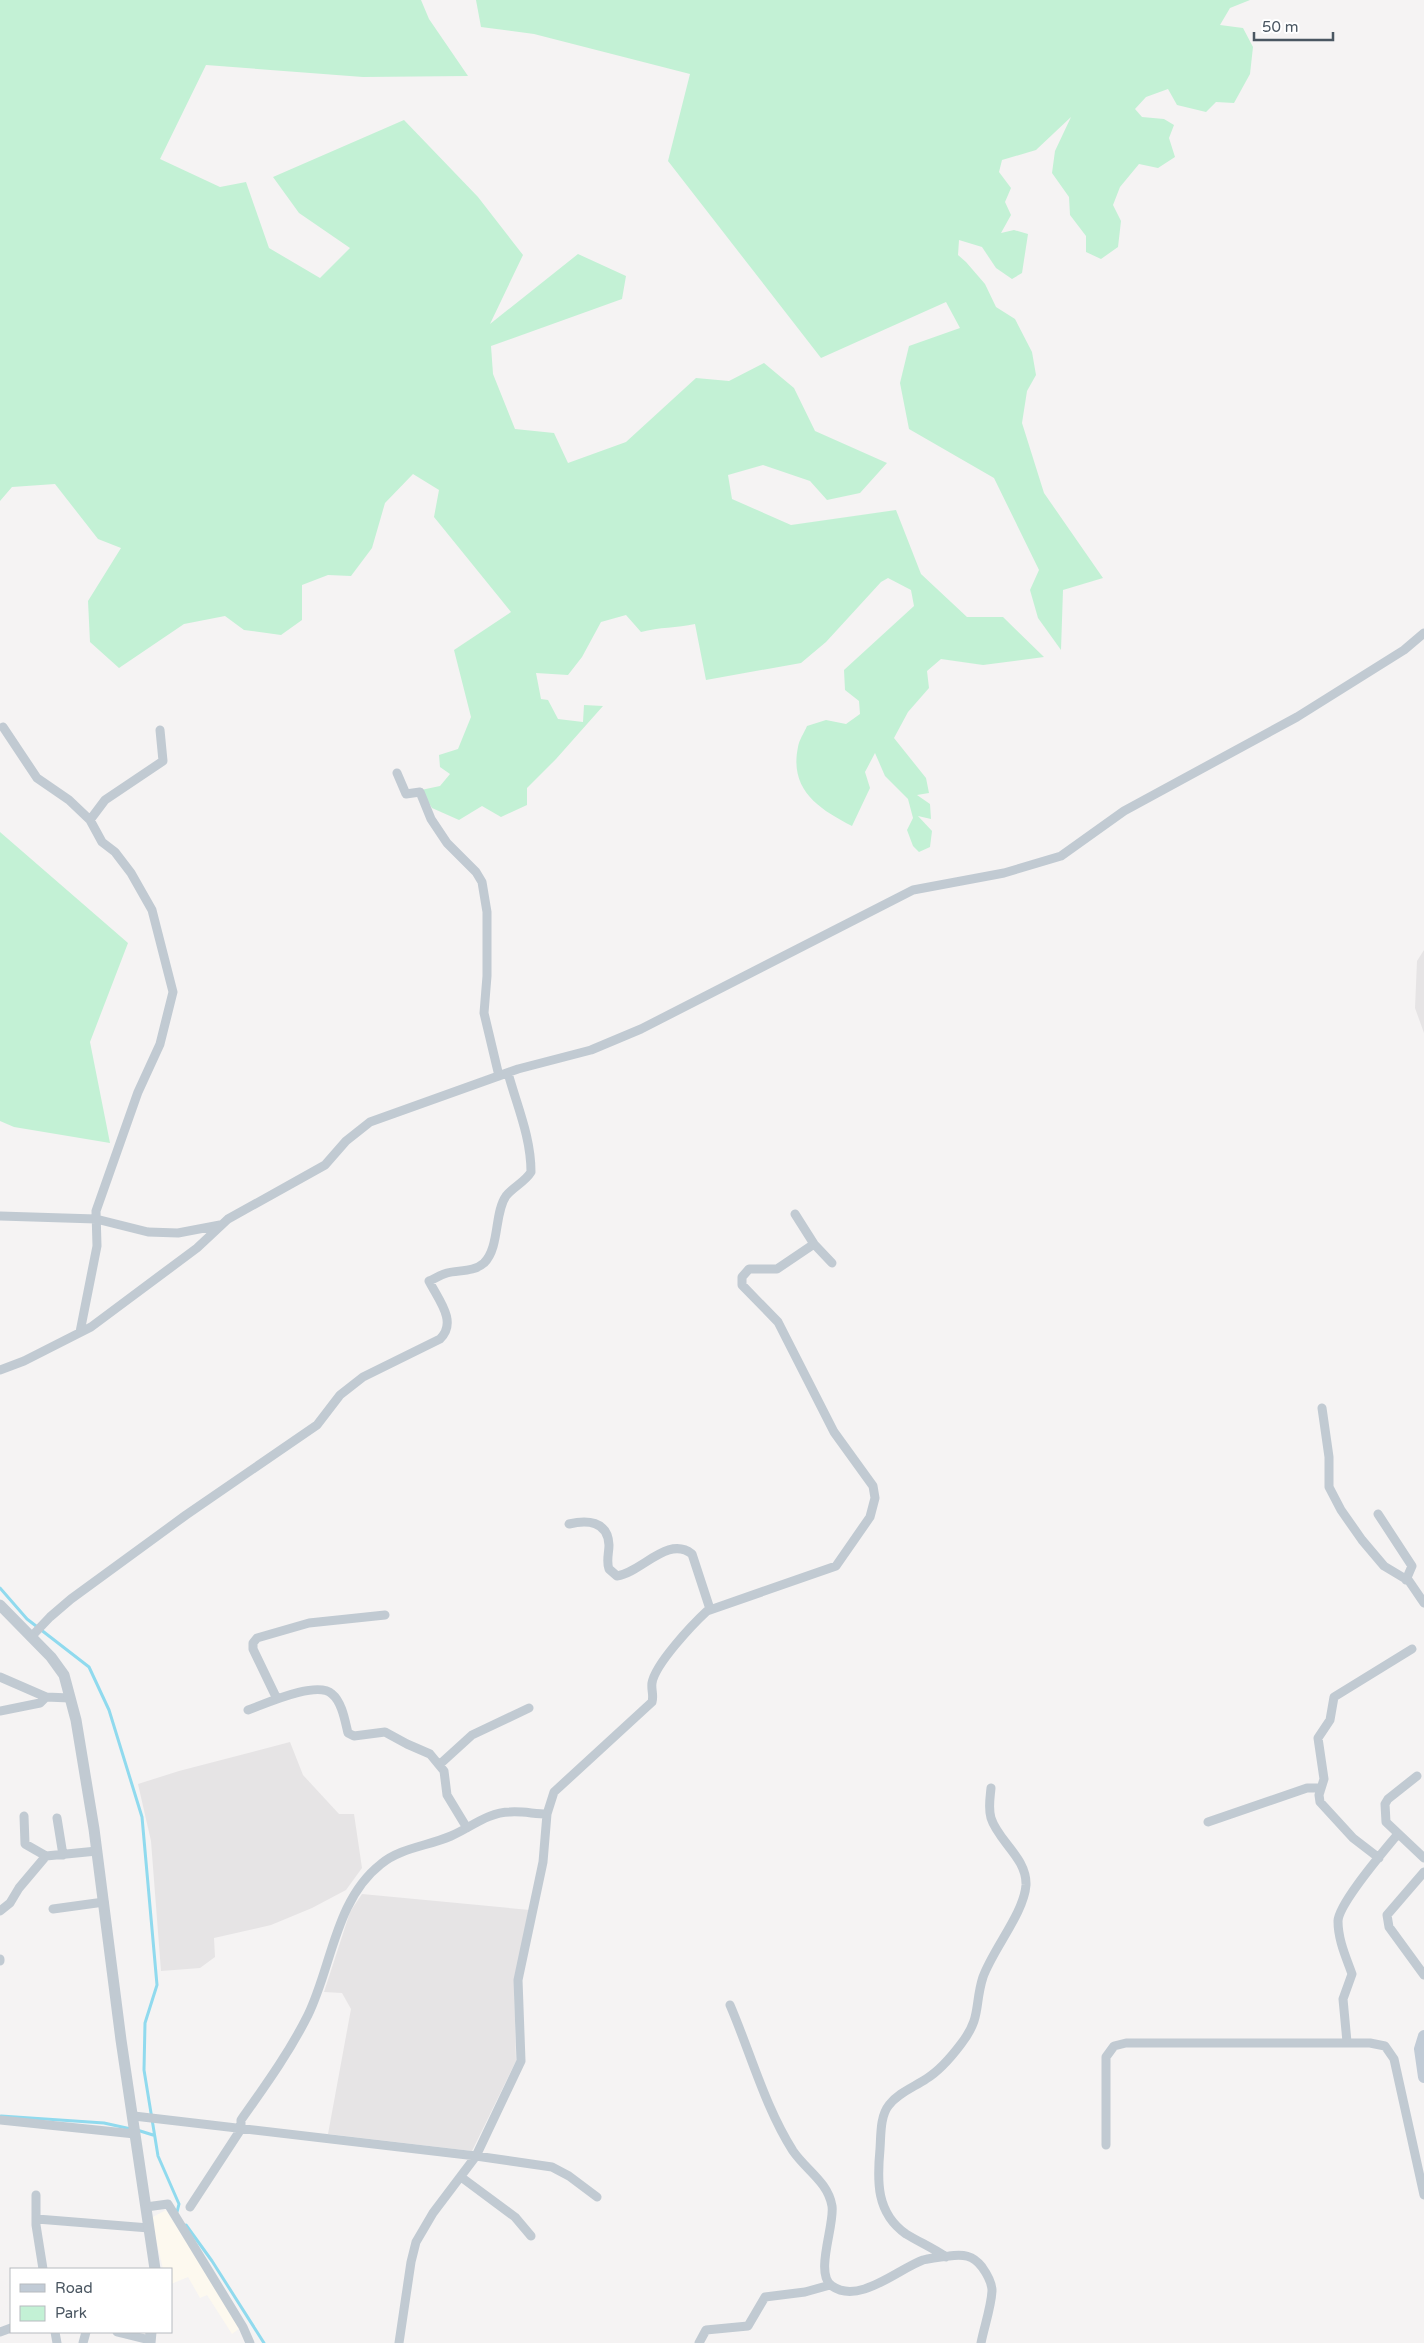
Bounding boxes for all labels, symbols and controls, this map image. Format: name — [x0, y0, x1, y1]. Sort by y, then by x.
scale bar — [1254, 10, 1333, 42]
text: 50 m — [1262, 18, 1299, 36]
legend — [10, 2268, 172, 2333]
text: Road — [55, 2279, 93, 2297]
text: Park — [55, 2304, 87, 2322]

